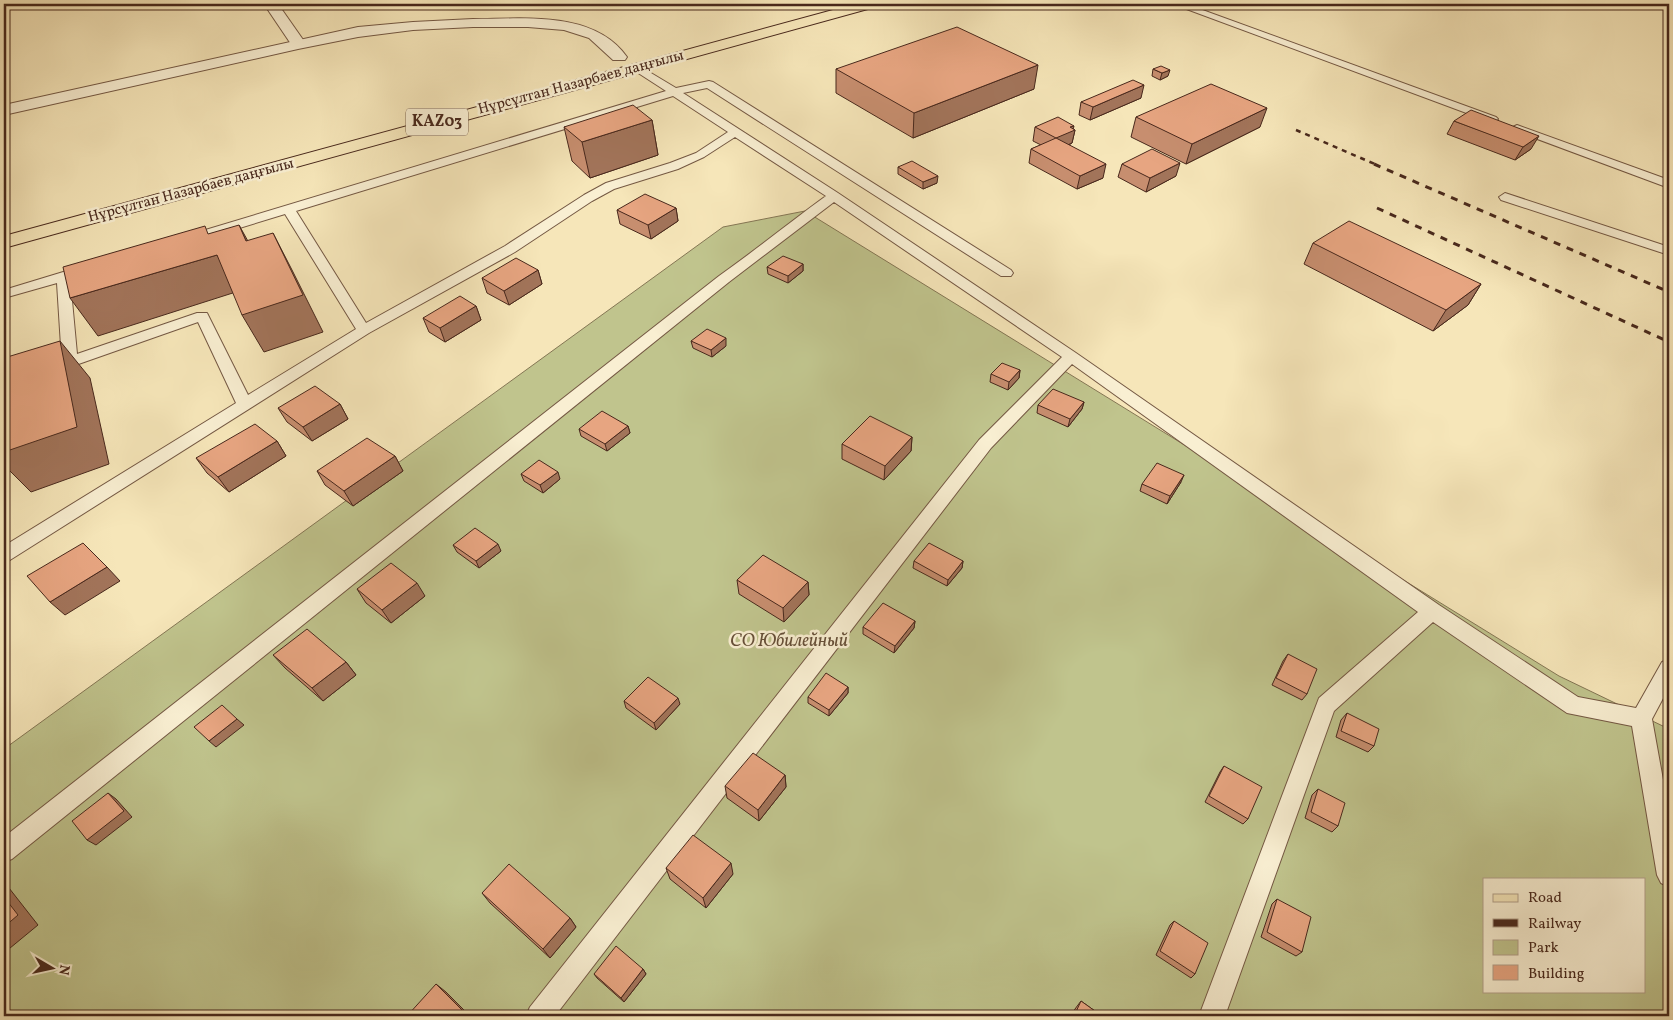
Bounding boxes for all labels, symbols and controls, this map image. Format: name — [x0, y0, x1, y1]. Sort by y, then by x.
street label: Нұрсұлтан Назарбаев даңғылы — [476, 45, 687, 121]
road number: KАZ03 — [406, 108, 468, 136]
street label: Нұрсұлтан Назарбаев даңғылы — [86, 153, 297, 229]
park label: СО Юбилейный — [730, 629, 848, 654]
legend — [1483, 878, 1646, 992]
text: Road — [1528, 888, 1562, 909]
text: Railway — [1528, 914, 1581, 935]
text: Park — [1528, 938, 1559, 959]
north arrow — [28, 942, 78, 992]
text: N — [53, 963, 74, 976]
text: Building — [1528, 964, 1585, 985]

